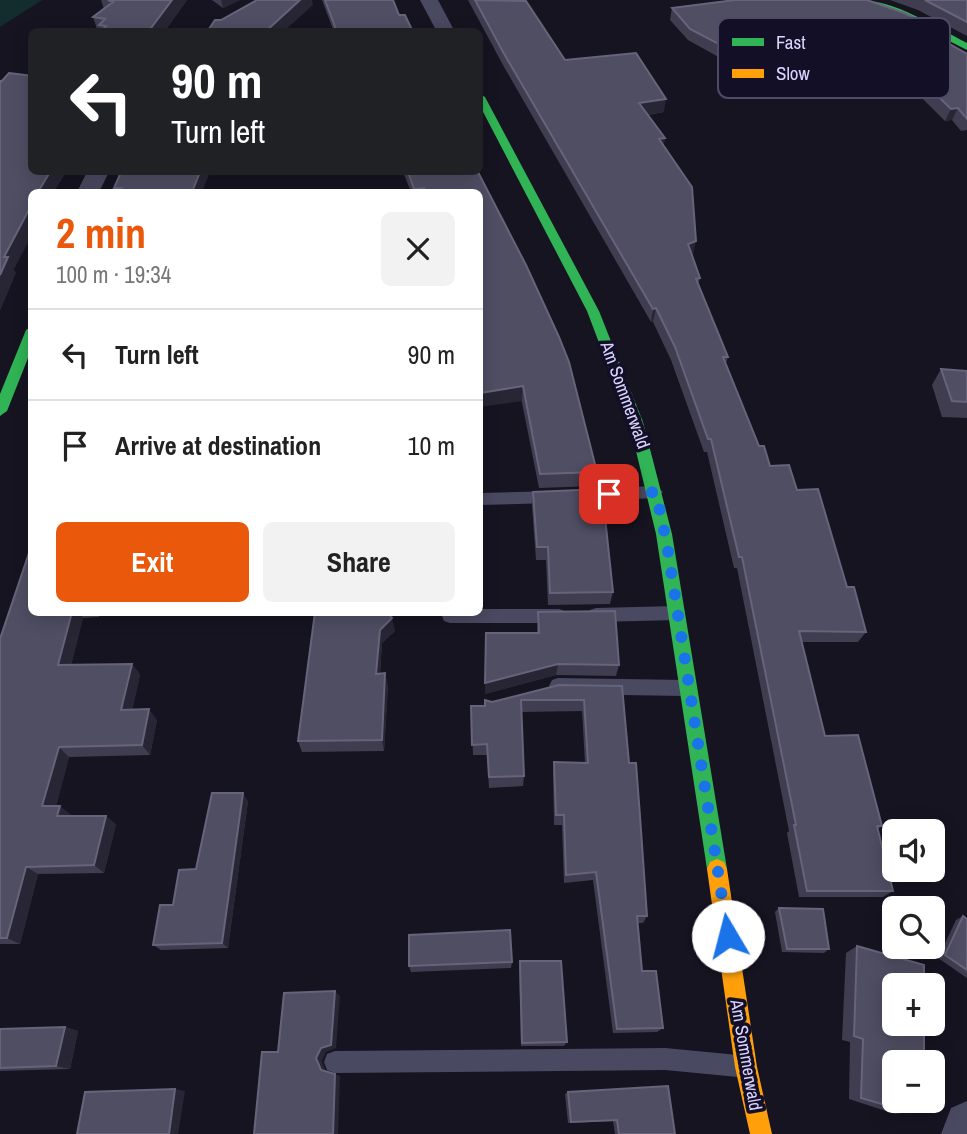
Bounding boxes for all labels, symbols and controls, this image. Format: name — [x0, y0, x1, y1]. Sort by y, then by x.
legend — [718, 18, 950, 98]
text: Fast — [776, 29, 806, 55]
text: 90 m — [171, 47, 263, 113]
icon: left — [56, 56, 147, 147]
text: Slow — [776, 60, 811, 86]
text: Turn left — [171, 110, 265, 153]
text: 2 min — [56, 205, 146, 261]
button: close — [381, 212, 455, 286]
text: 100 m · 19:34 — [56, 259, 171, 290]
icon: left — [56, 336, 94, 374]
text: Turn left — [115, 337, 199, 372]
text: 90 m — [408, 337, 455, 372]
street label: Am Sommerwald — [594, 337, 656, 452]
icon: arrive — [56, 427, 94, 465]
text: Arrive at destination — [115, 428, 321, 463]
text: 10 m — [408, 428, 455, 463]
pin — [579, 464, 639, 524]
icon: arrive — [590, 475, 628, 513]
button: Exit — [56, 522, 249, 602]
button: Share — [263, 522, 455, 602]
map controls — [882, 819, 945, 1113]
button: sound — [882, 819, 945, 882]
button: search — [882, 896, 945, 959]
position arrow — [691, 899, 765, 973]
button: + — [882, 973, 945, 1036]
street label: Am Sommerwald — [724, 996, 769, 1112]
button: − — [882, 1050, 945, 1113]

